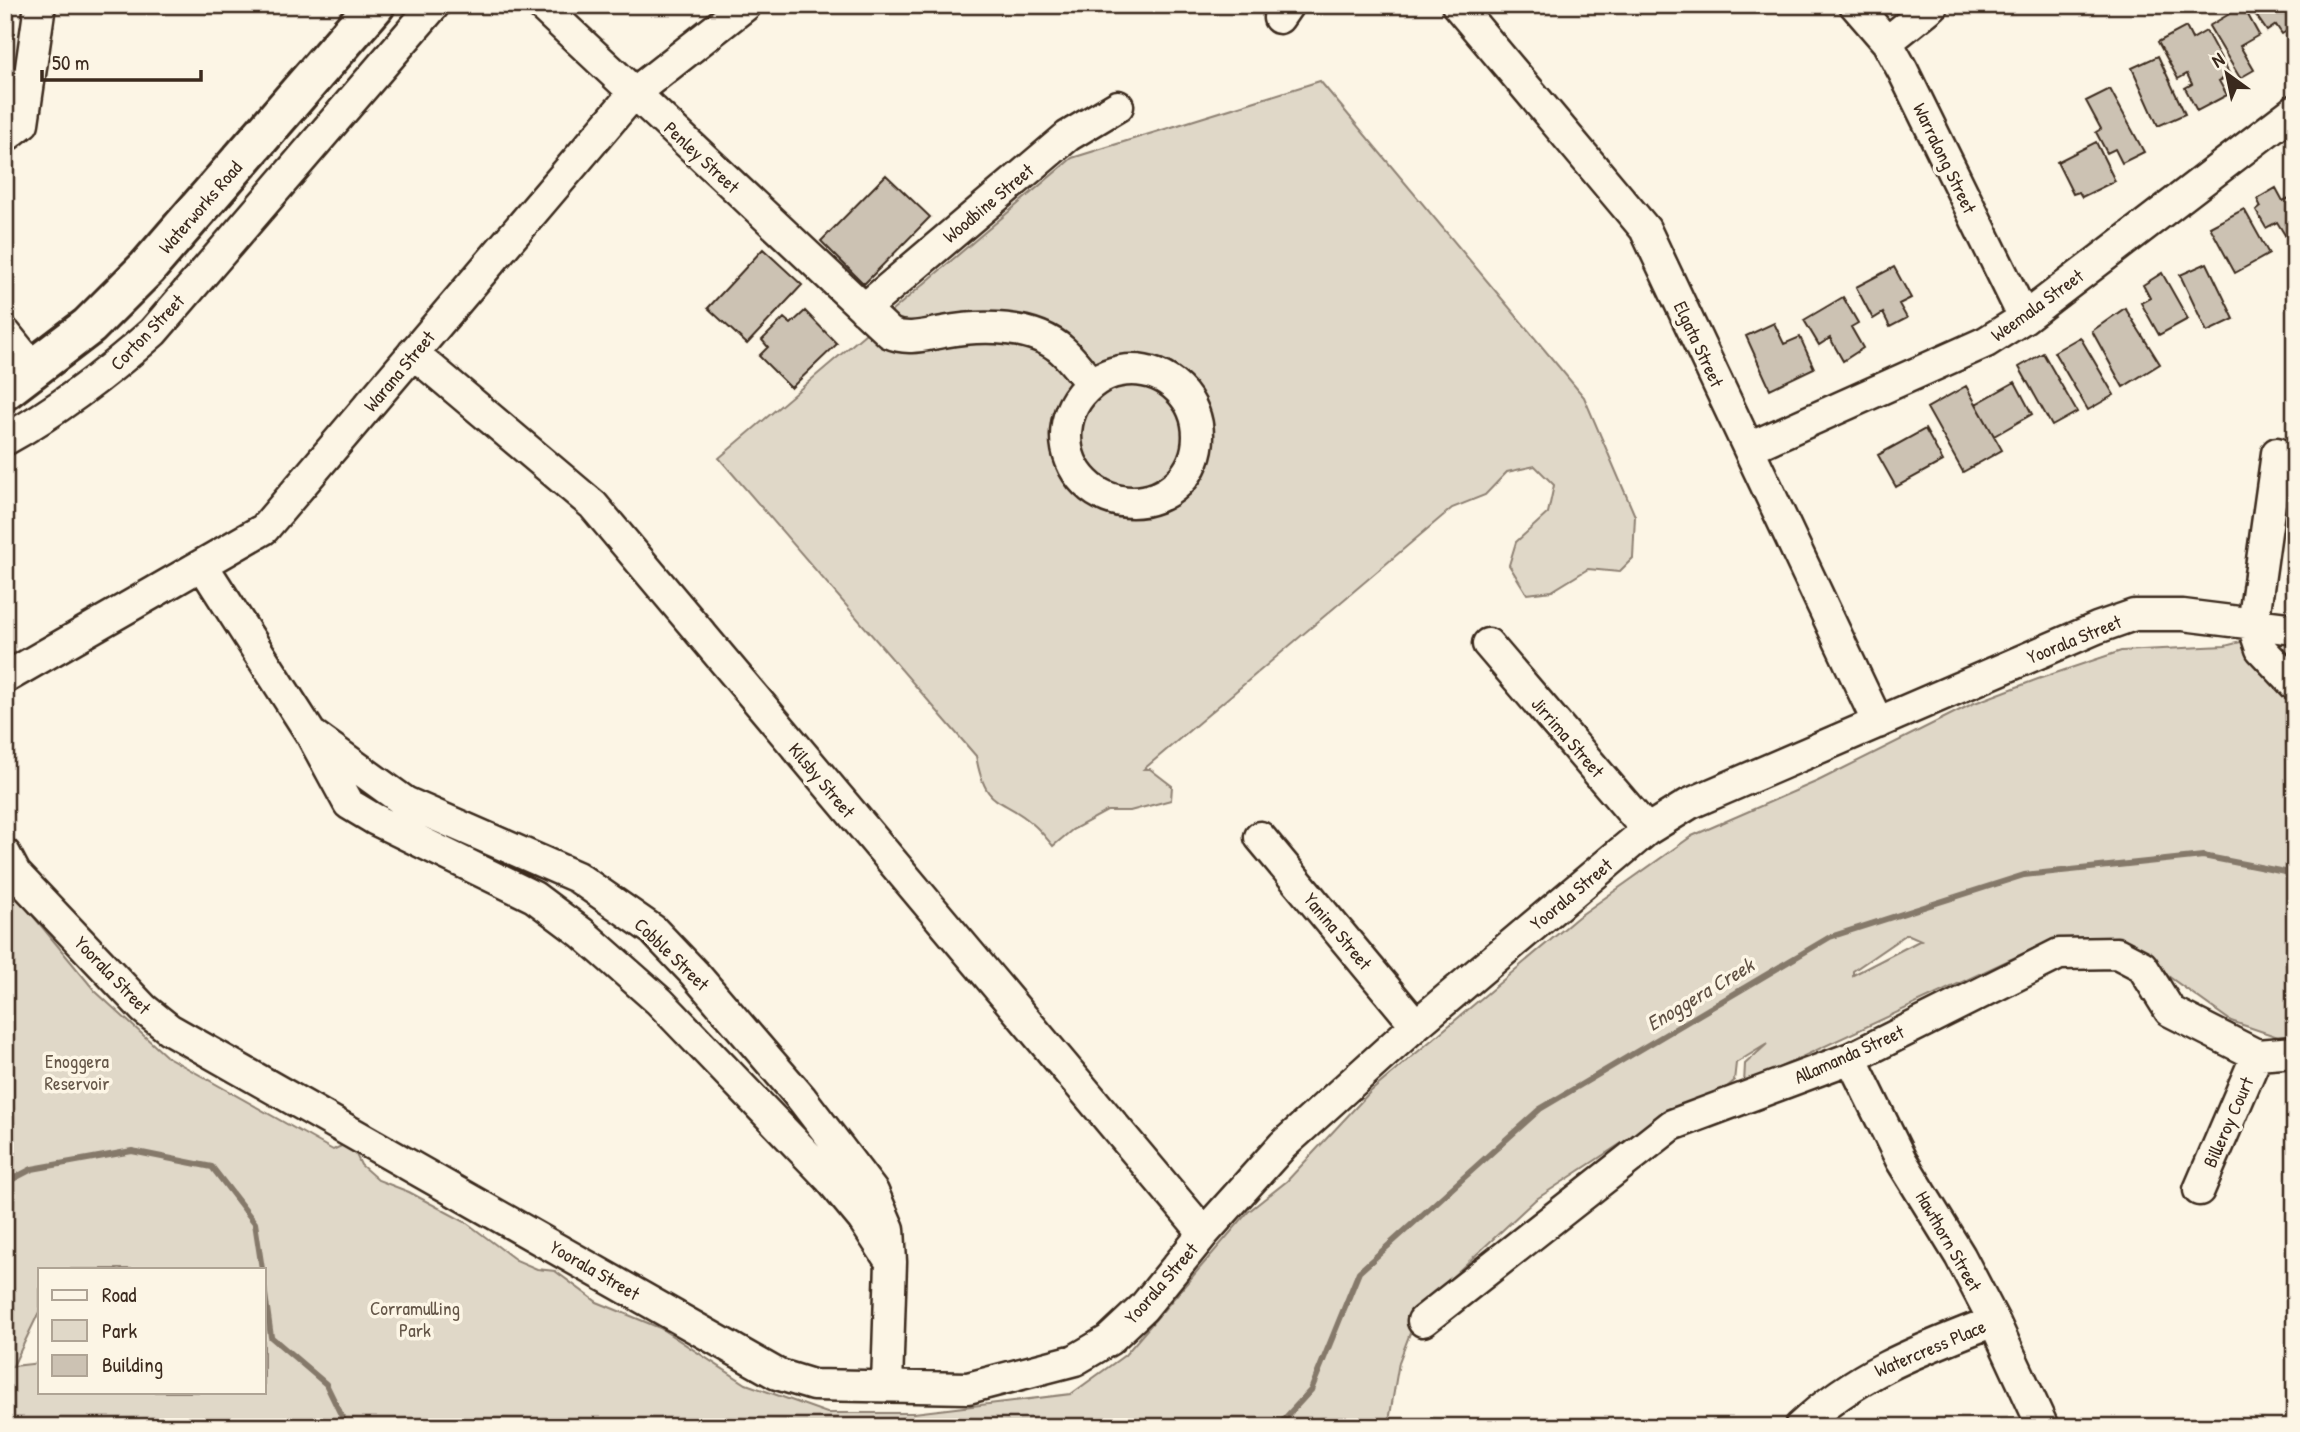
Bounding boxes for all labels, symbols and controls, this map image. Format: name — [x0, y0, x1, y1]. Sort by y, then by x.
scale bar — [42, 38, 201, 82]
north arrow — [2192, 38, 2262, 108]
text: N — [2206, 46, 2229, 73]
text: 50 m — [52, 48, 89, 77]
street label: Warralong Street — [1907, 99, 1983, 218]
street label: Penley Street — [659, 115, 746, 199]
street label: Waterworks Road — [152, 155, 248, 259]
street label: Woodbine Street — [937, 157, 1039, 249]
street label: Weemala Street — [1986, 262, 2089, 347]
street label: Corton Street — [104, 288, 190, 376]
street label: Elgata Street — [1668, 297, 1730, 392]
street label: Warana Street — [357, 325, 441, 417]
street label: Yoorala Street — [2023, 608, 2125, 670]
street label: Jirrima Street — [1526, 691, 1611, 783]
street label: Kilsby Street — [783, 737, 862, 824]
street label: Yoorala Street — [1524, 852, 1618, 936]
street label: Yanina Street — [1298, 887, 1378, 975]
street label: Cobble Street — [629, 912, 716, 997]
street label: Yoorala Street — [69, 930, 157, 1020]
water label: Enoggera Creek — [1641, 949, 1761, 1037]
street label: Allamanda Street — [1790, 1018, 1908, 1090]
park label: Enoggera Reservoir — [44, 1048, 110, 1096]
street label: Billeroy Court — [2196, 1072, 2260, 1171]
street label: Hawthorn Street — [1910, 1186, 1988, 1296]
street label: Yoorala Street — [545, 1234, 645, 1306]
street label: Yoorala Street — [1119, 1237, 1204, 1329]
legend — [38, 1268, 266, 1394]
text: Road — [102, 1280, 136, 1309]
park label: Corramulling Park — [370, 1295, 460, 1343]
street label: Watercress Place — [1870, 1313, 1990, 1383]
text: Park — [102, 1316, 137, 1345]
text: Building — [102, 1350, 163, 1379]

